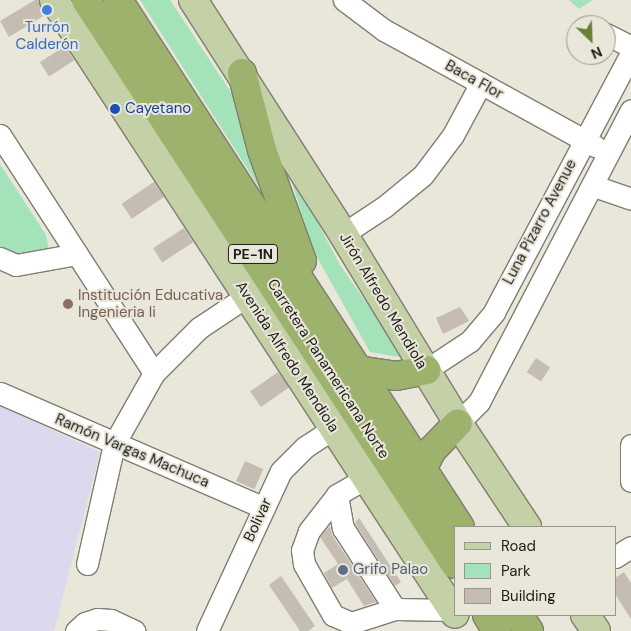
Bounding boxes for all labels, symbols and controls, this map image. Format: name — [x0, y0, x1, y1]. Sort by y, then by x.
marker: Turrón Calderón — [41, 4, 53, 16]
north arrow — [566, 15, 616, 65]
place label: Turrón Calderón — [16, 18, 78, 53]
text: N — [588, 42, 605, 63]
street label: Baca Flor — [442, 57, 506, 103]
place label: Cayetano — [125, 100, 191, 118]
marker: Cayetano — [109, 103, 121, 115]
street label: Luna Pizarro Avenue — [499, 156, 581, 288]
street label: Jirón Alfredo Mendiola — [335, 230, 431, 372]
road number: PE-1N — [227, 242, 279, 266]
street label: Carretera Panamericana Norte — [263, 276, 393, 462]
street label: Avenida Alfredo Mendiola — [231, 278, 343, 436]
place label: Institución Educativa Ingenieria Ii — [78, 286, 223, 321]
marker: Institución Educativa Ingenieria Ii — [62, 298, 74, 310]
street label: Ramón Vargas Machuca — [52, 410, 212, 492]
street label: Bolivar — [240, 495, 276, 545]
legend — [454, 526, 616, 616]
text: Road — [501, 536, 536, 556]
place label: Grifo Palao — [353, 561, 428, 579]
text: Park — [501, 561, 531, 581]
marker: Grifo Palao — [337, 564, 349, 576]
text: Building — [501, 586, 556, 606]

